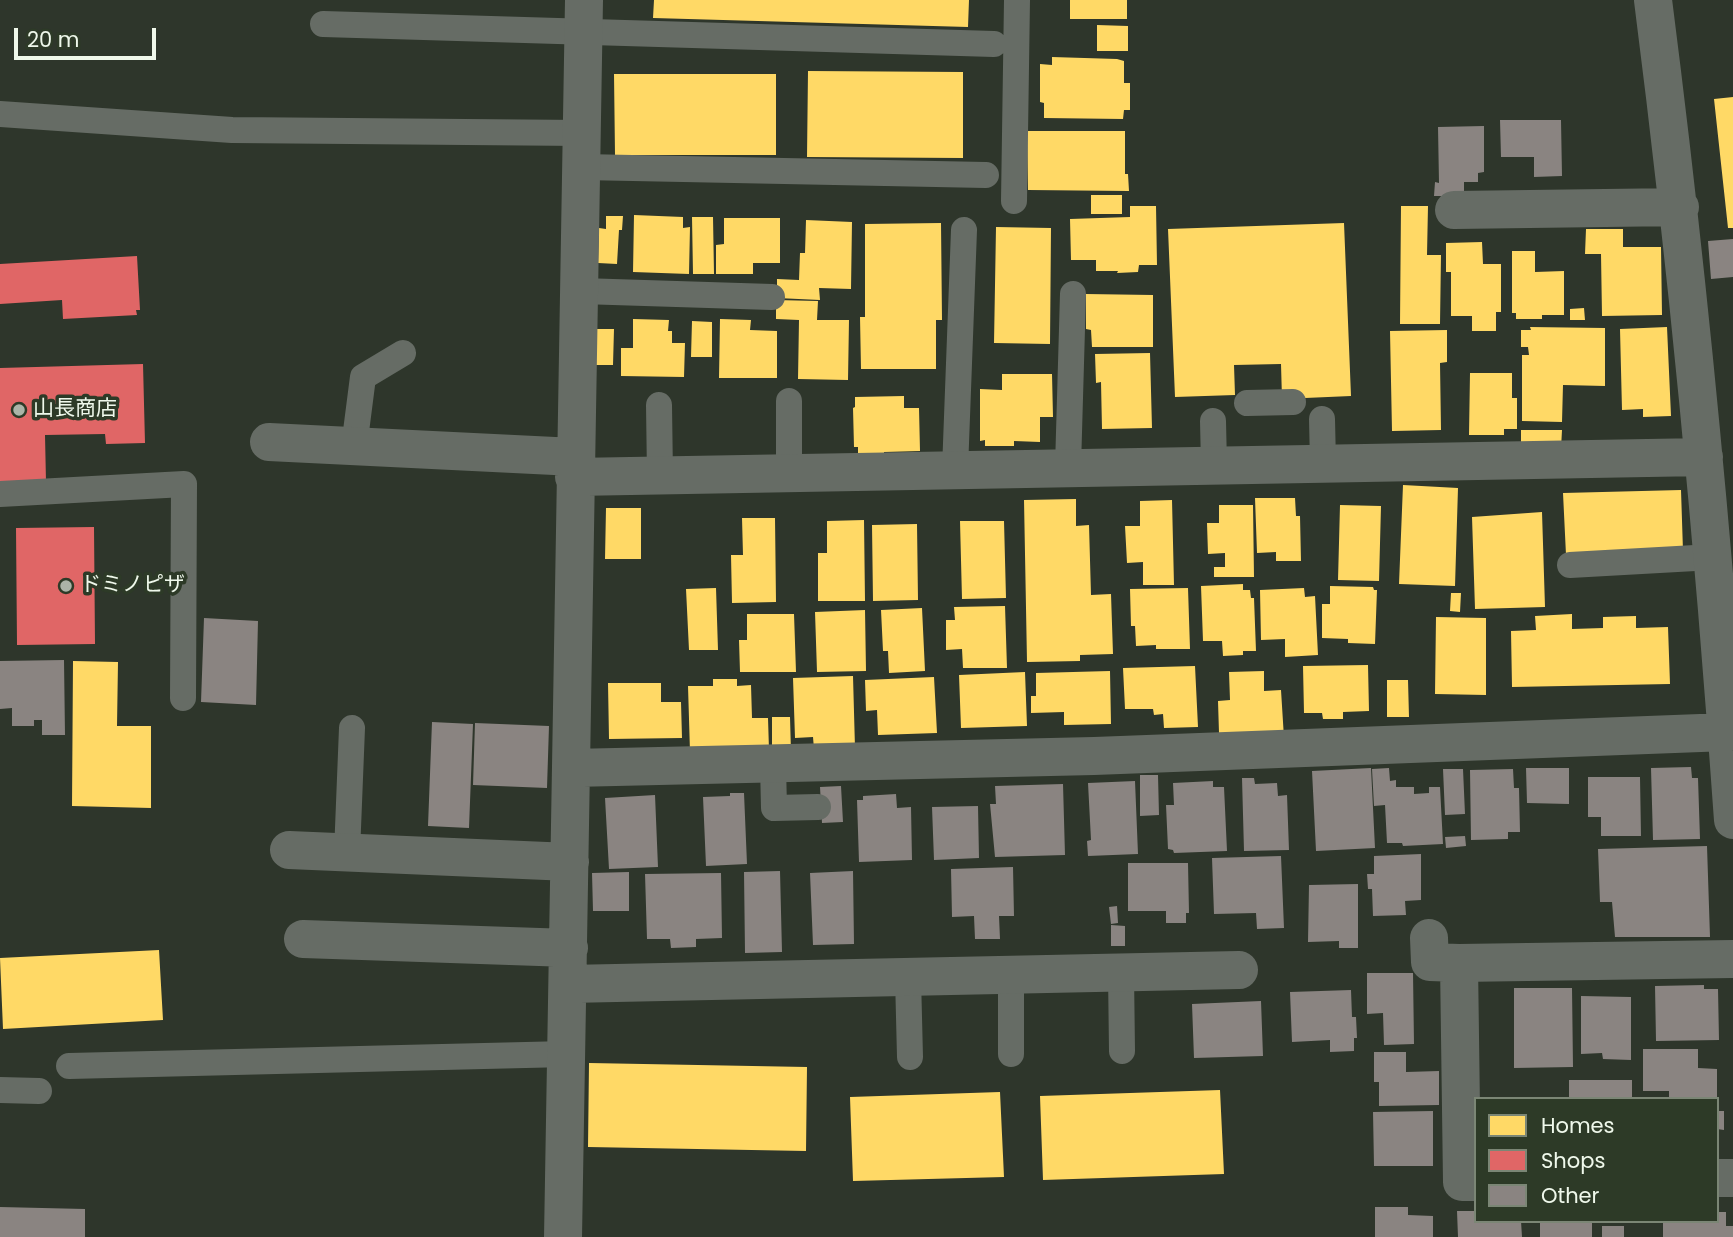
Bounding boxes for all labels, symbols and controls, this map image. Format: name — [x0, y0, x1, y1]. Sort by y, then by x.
scale bar — [18, 14, 159, 58]
text: 20 m — [27, 25, 80, 54]
place label: 山長商店 — [33, 397, 117, 423]
marker: 山長商店 — [11, 402, 27, 418]
place label: ドミノピザ — [80, 573, 185, 599]
marker: ドミノピザ — [58, 578, 74, 594]
legend — [1474, 1097, 1719, 1223]
text: Homes — [1541, 1111, 1615, 1140]
text: Shops — [1541, 1146, 1605, 1175]
text: Other — [1541, 1181, 1599, 1210]

